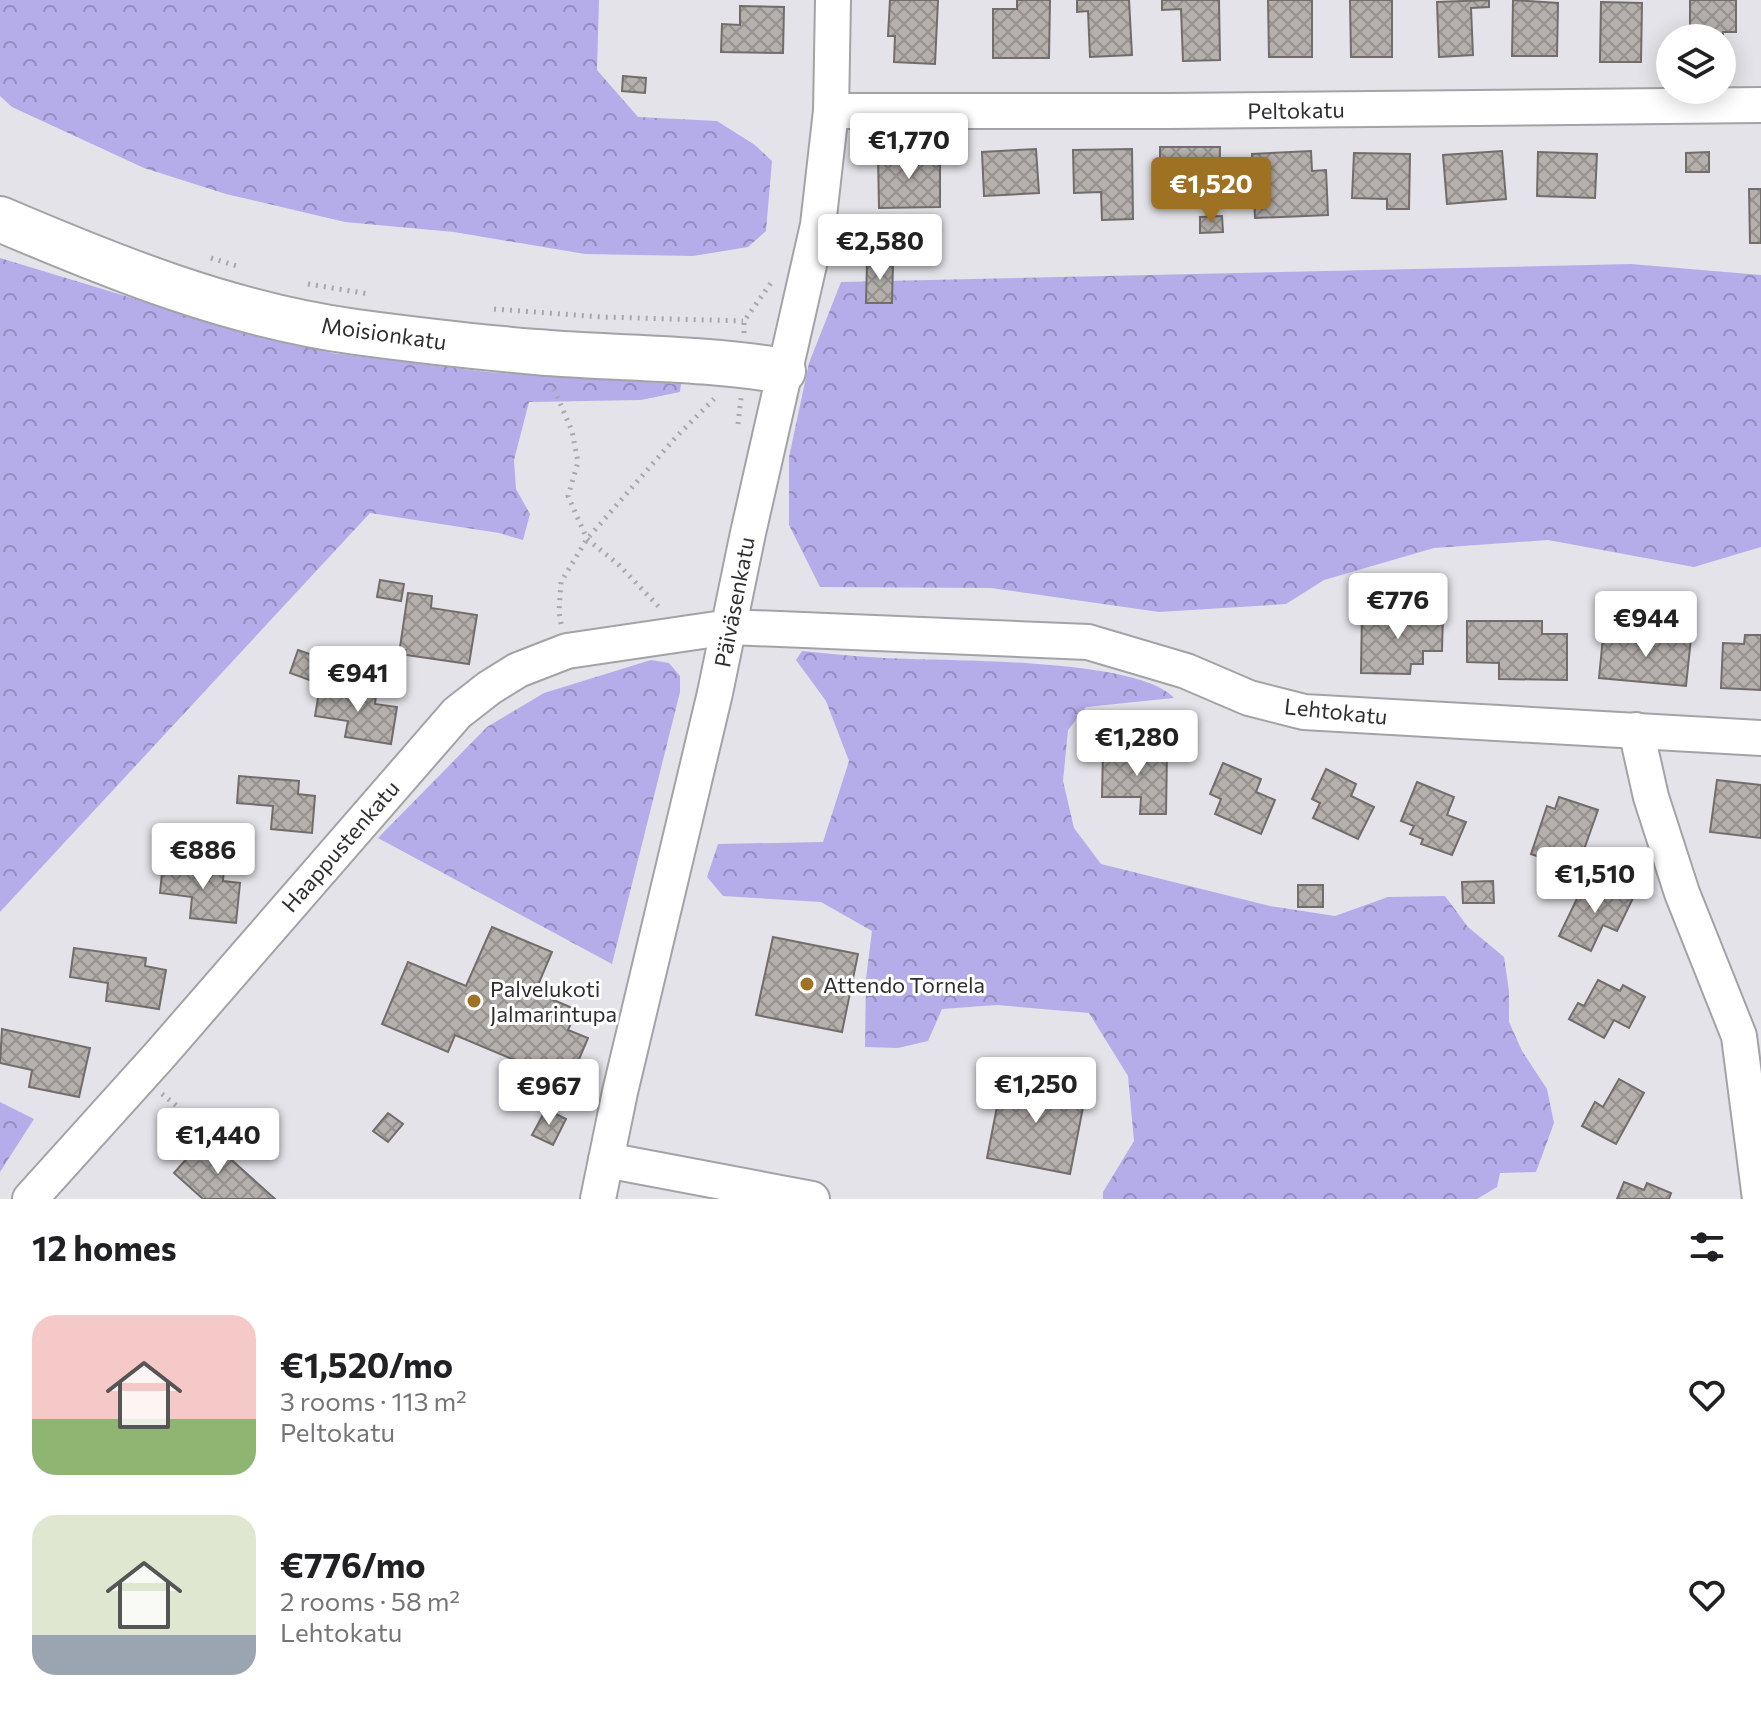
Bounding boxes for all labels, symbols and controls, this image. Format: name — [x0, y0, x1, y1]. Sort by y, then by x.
map controls — [1656, 24, 1736, 104]
button: layers — [1656, 24, 1736, 104]
street label: Peltokatu — [1247, 96, 1345, 124]
pin: €1,770 — [844, 113, 974, 181]
text: €1,770 — [868, 123, 950, 154]
pin: €1,520 — [1146, 157, 1276, 225]
text: €1,520 — [1169, 167, 1253, 198]
pin: €2,580 — [815, 214, 945, 282]
text: €2,580 — [836, 224, 924, 255]
street label: Moisionkatu — [320, 311, 448, 355]
street label: Päiväsenkatu — [708, 534, 760, 670]
pin: €776 — [1351, 573, 1445, 641]
text: €776 — [1367, 583, 1429, 614]
pin: €944 — [1599, 591, 1693, 659]
text: €944 — [1613, 601, 1679, 632]
pin: €941 — [311, 646, 405, 714]
text: €941 — [327, 656, 389, 687]
street label: Lehtokatu — [1283, 692, 1389, 730]
pin: €1,280 — [1072, 710, 1202, 778]
text: €1,280 — [1095, 720, 1179, 751]
street label: Haappustenkatu — [275, 775, 405, 917]
pin: €886 — [156, 823, 250, 891]
text: €886 — [170, 833, 236, 864]
pin: €1,510 — [1530, 847, 1660, 915]
text: €1,510 — [1555, 857, 1635, 888]
place label: Attendo Tornela — [823, 971, 985, 998]
place label: Palvelukoti Jalmarintupa — [490, 975, 617, 1027]
marker: Attendo Tornela — [798, 975, 816, 993]
marker: Palvelukoti Jalmarintupa — [465, 992, 483, 1010]
pin: €1,250 — [971, 1057, 1101, 1125]
pin: €967 — [502, 1059, 596, 1127]
text: €1,250 — [994, 1067, 1078, 1098]
text: €967 — [517, 1069, 581, 1100]
pin: €1,440 — [153, 1108, 283, 1176]
text: €1,440 — [175, 1118, 261, 1149]
icon: filters — [1685, 1225, 1729, 1269]
text: 12 homes — [32, 1226, 177, 1268]
text: €1,520/mo — [280, 1343, 453, 1385]
icon: home — [96, 1347, 192, 1443]
icon: heart — [1685, 1373, 1729, 1417]
text: 3 rooms · 113 m² — [280, 1385, 467, 1416]
text: Peltokatu — [280, 1416, 395, 1447]
text: €776/mo — [280, 1543, 426, 1585]
icon: home — [96, 1547, 192, 1643]
icon: heart — [1685, 1573, 1729, 1617]
text: 2 rooms · 58 m² — [280, 1585, 460, 1616]
text: Lehtokatu — [280, 1616, 402, 1647]

